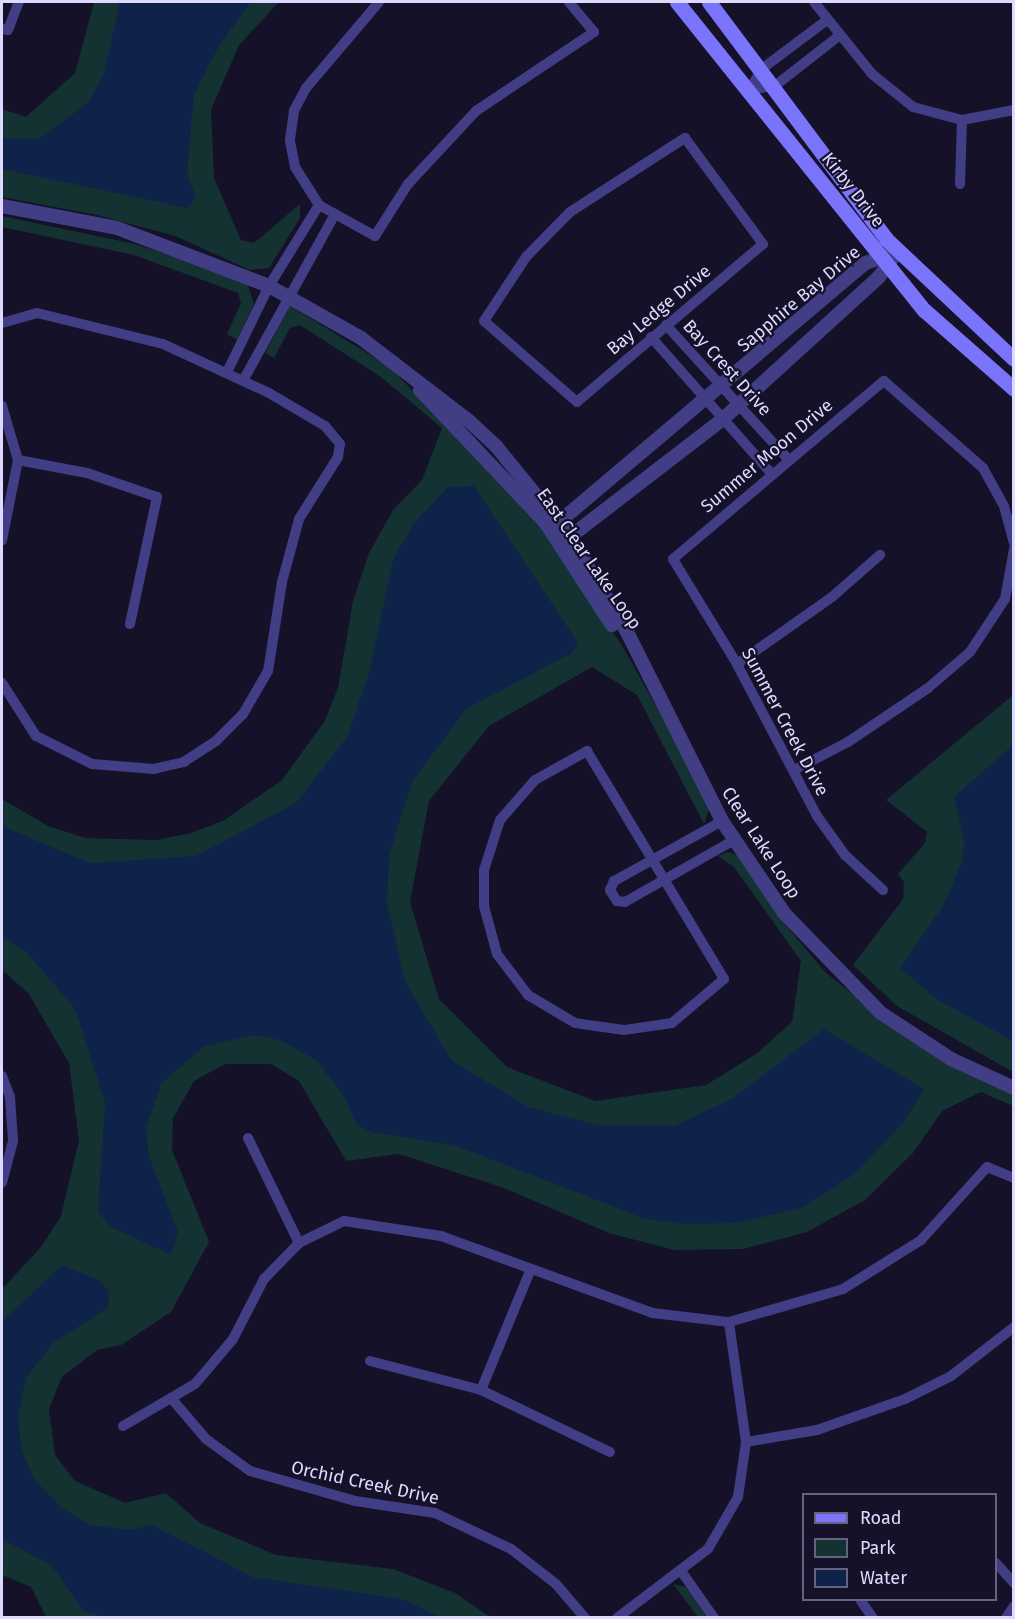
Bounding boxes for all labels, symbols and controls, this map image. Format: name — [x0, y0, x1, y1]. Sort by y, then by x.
street label: Kirby Drive — [817, 148, 889, 232]
street label: Sapphire Bay Drive — [733, 241, 865, 357]
street label: Bay Ledge Drive — [603, 260, 715, 360]
street label: Bay Crest Drive — [678, 315, 776, 421]
street label: Summer Moon Drive — [697, 395, 837, 517]
street label: East Clear Lake Loop — [532, 484, 646, 634]
street label: Summer Creek Drive — [737, 644, 833, 800]
street label: Clear Lake Loop — [717, 783, 805, 903]
street label: Orchid Creek Drive — [289, 1457, 441, 1509]
legend — [802, 1493, 997, 1601]
text: Road — [860, 1507, 902, 1529]
text: Park — [860, 1537, 895, 1559]
text: Water — [860, 1567, 907, 1589]

